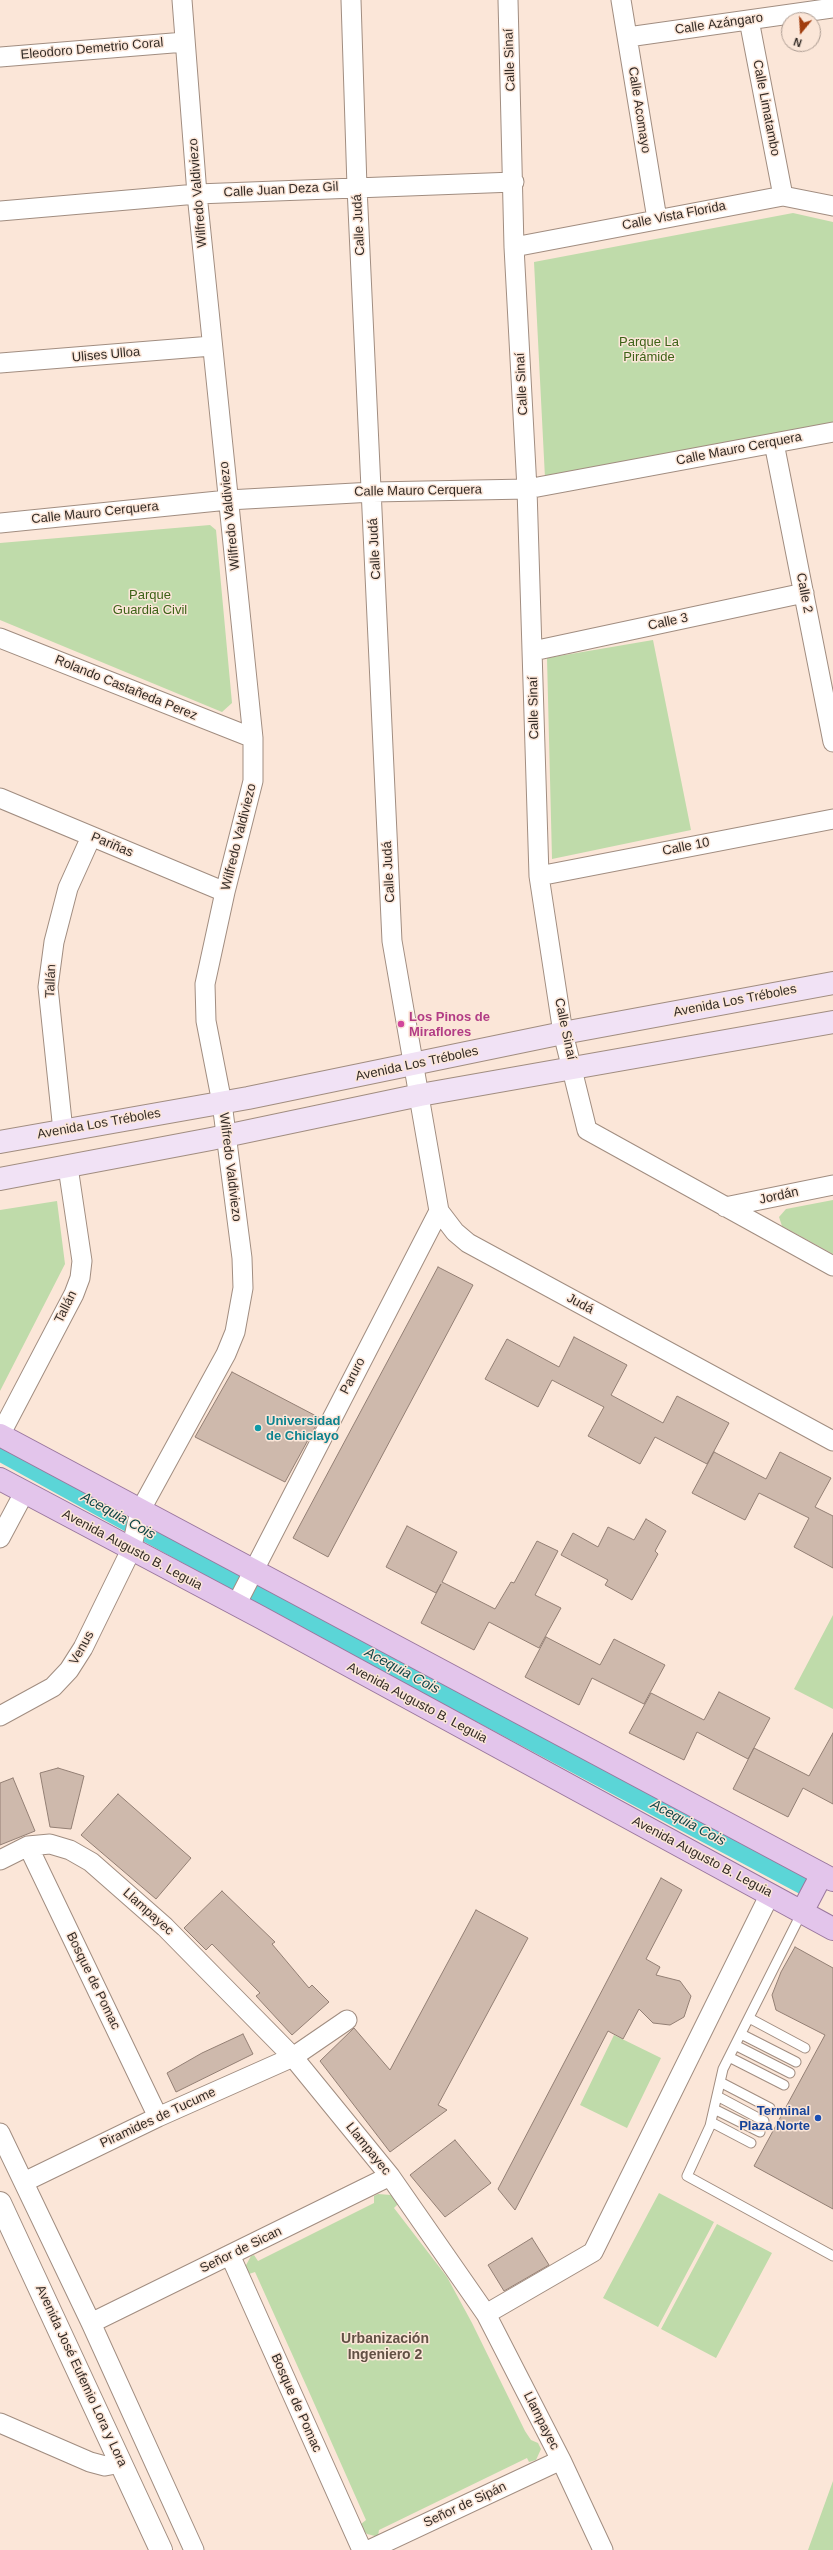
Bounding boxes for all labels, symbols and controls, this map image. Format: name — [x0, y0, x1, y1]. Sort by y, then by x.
street label: Calle Azángaro — [674, 10, 764, 38]
north arrow — [781, 12, 821, 52]
street label: Calle Sinaí — [501, 28, 519, 92]
street label: Eleodoro Demetrio Coral — [20, 35, 164, 63]
text: N — [792, 36, 803, 49]
street label: Calle Limatambo — [749, 59, 783, 157]
street label: Calle Acomayo — [624, 66, 654, 154]
street label: Wilfredo Valdiviezo — [185, 138, 211, 248]
street label: Calle Juan Deza Gil — [223, 179, 339, 201]
street label: Calle Judá — [350, 194, 368, 256]
street label: Calle Vista Florida — [621, 198, 727, 234]
park label: Parque La Pirámide — [619, 334, 679, 365]
street label: Ulises Ulloa — [71, 344, 141, 366]
street label: Calle Sinaí — [513, 352, 531, 416]
street label: Calle Mauro Cerquera — [675, 429, 803, 469]
street label: Wilfredo Valdiviezo — [217, 461, 243, 571]
street label: Calle Mauro Cerquera — [354, 482, 482, 500]
street label: Calle Mauro Cerquera — [31, 499, 159, 527]
street label: Calle Judá — [366, 518, 384, 580]
street label: Calle 2 — [792, 572, 816, 614]
park label: Parque Guardia Civil — [113, 587, 187, 618]
street label: Calle 3 — [647, 610, 689, 634]
street label: Rolando Castañeda Perez — [52, 652, 200, 724]
street label: Calle Sinaí — [526, 676, 542, 740]
street label: Wilfredo Valdiviezo — [218, 782, 260, 892]
street label: Pariñas — [89, 829, 135, 861]
street label: Calle 10 — [661, 835, 711, 859]
street label: Calle Judá — [380, 841, 398, 903]
street label: Tallán — [43, 964, 59, 998]
street label: Avenida Los Tréboles — [672, 981, 798, 1021]
street label: Calle Sinaí — [551, 997, 579, 1061]
place label: Los Pinos de Miraflores — [409, 1009, 490, 1040]
marker: Los Pinos de Miraflores — [396, 1019, 406, 1029]
street label: Avenida Los Tréboles — [354, 1043, 480, 1085]
street label: Avenida Los Tréboles — [36, 1105, 162, 1143]
street label: Wilfredo Valdiviezo — [216, 1112, 244, 1222]
street label: Jordán — [758, 1184, 800, 1208]
street label: Tallán — [52, 1288, 80, 1326]
street label: Judá — [564, 1290, 596, 1318]
street label: Paruro — [337, 1355, 369, 1397]
place label: Universidad de Chiclayo — [266, 1413, 340, 1444]
marker: Universidad de Chiclayo — [253, 1423, 263, 1433]
water label: Acequia Cois — [78, 1489, 158, 1543]
street label: Avenida Augusto B. Leguia — [59, 1506, 205, 1594]
street label: Venus — [66, 1628, 98, 1668]
water label: Acequia Cois — [362, 1644, 442, 1698]
street label: Avenida Augusto B. Leguia — [344, 1659, 490, 1747]
water label: Acequia Cois — [648, 1796, 728, 1850]
street label: Avenida Augusto B. Leguia — [629, 1813, 775, 1901]
street label: Llampayec — [119, 1885, 177, 1939]
street label: Bosque de Pomac — [63, 1930, 123, 2032]
street label: Piramides de Tucume — [98, 2084, 218, 2152]
place label: Terminal Plaza Norte — [739, 2103, 810, 2134]
marker: Terminal Plaza Norte — [813, 2113, 823, 2123]
street label: Llampayec — [342, 2120, 394, 2178]
street label: Señor de Sican — [198, 2224, 284, 2276]
street label: Avenida José Eufemio Lora y Lora — [32, 2283, 130, 2469]
district label: Urbanización Ingeniero 2 — [341, 2331, 429, 2364]
street label: Bosque de Pomac — [267, 2351, 325, 2455]
street label: Llampayec — [520, 2389, 562, 2453]
street label: Señor de Sipán — [421, 2479, 509, 2531]

